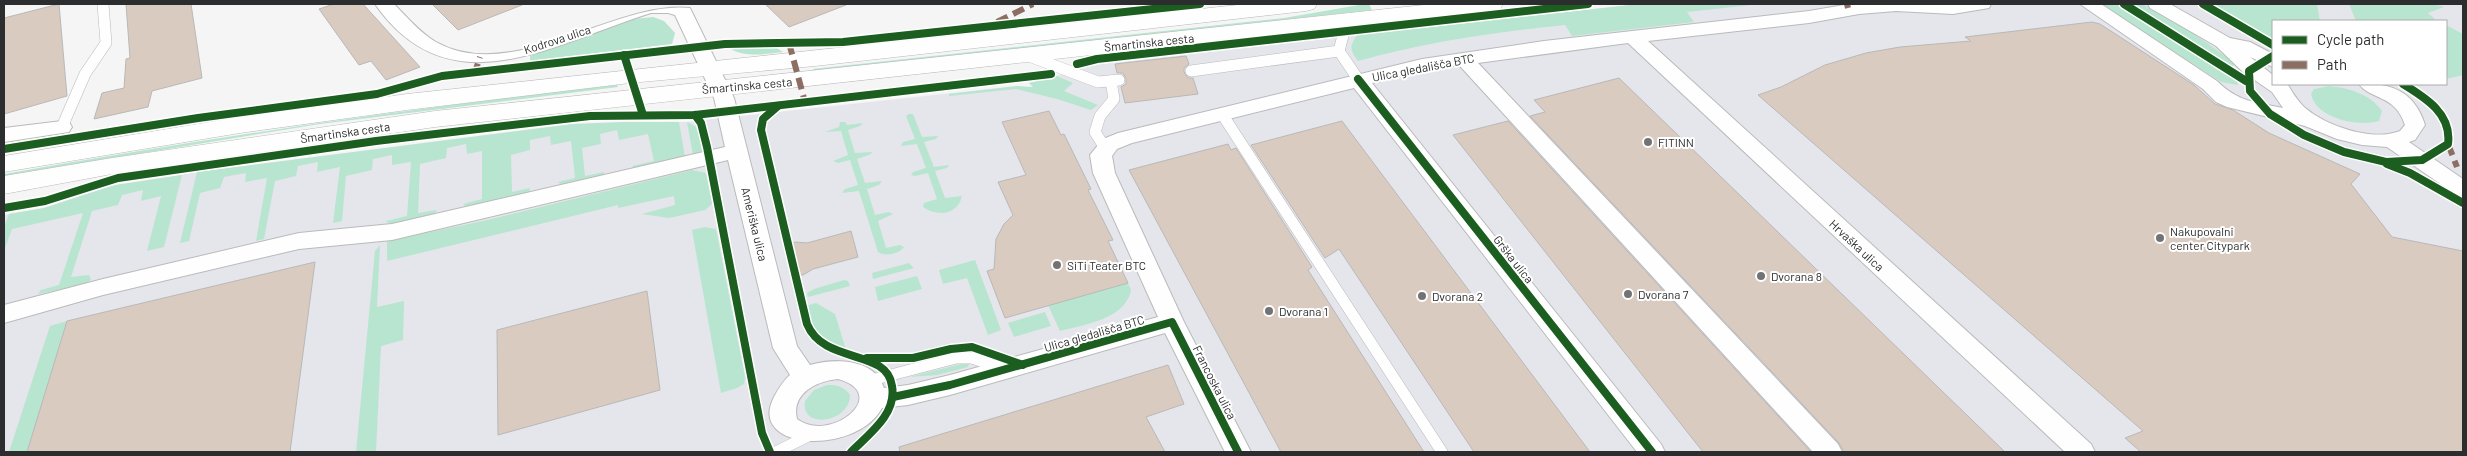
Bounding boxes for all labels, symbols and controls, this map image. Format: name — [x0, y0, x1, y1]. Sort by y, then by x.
legend — [2272, 20, 2447, 85]
street label: Kodrova ulica — [522, 22, 592, 56]
street label: Šmartinska cesta — [1103, 30, 1195, 54]
text: Cycle path — [2317, 30, 2384, 48]
street label: Ulica gledališča BTC — [1371, 50, 1475, 84]
text: Path — [2317, 55, 2347, 73]
street label: Šmartinska cesta — [701, 74, 793, 96]
street label: Šmartinska cesta — [299, 119, 391, 145]
place label: FITINN — [1658, 135, 1694, 149]
marker: FITINN — [1642, 136, 1654, 148]
street label: Ameriška ulica — [739, 186, 771, 262]
street label: Hrvaška ulica — [1827, 216, 1887, 274]
place label: Nakupovalni center Citypark — [2170, 224, 2250, 252]
street label: Grška ulica — [1491, 232, 1537, 286]
marker: Nakupovalni center Citypark — [2154, 232, 2166, 244]
place label: SiTi Teater BTC — [1067, 258, 1146, 272]
marker: SiTi Teater BTC — [1051, 259, 1063, 271]
place label: Dvorana 8 — [1771, 269, 1822, 283]
marker: Dvorana 8 — [1755, 270, 1767, 282]
place label: Dvorana 7 — [1638, 287, 1689, 301]
marker: Dvorana 7 — [1622, 288, 1634, 300]
place label: Dvorana 2 — [1432, 289, 1483, 303]
marker: Dvorana 2 — [1416, 290, 1428, 302]
place label: Dvorana 1 — [1279, 304, 1328, 318]
marker: Dvorana 1 — [1263, 305, 1275, 317]
street label: Ulica gledališča BTC — [1042, 312, 1146, 354]
street label: Francoska ulica — [1190, 343, 1240, 421]

